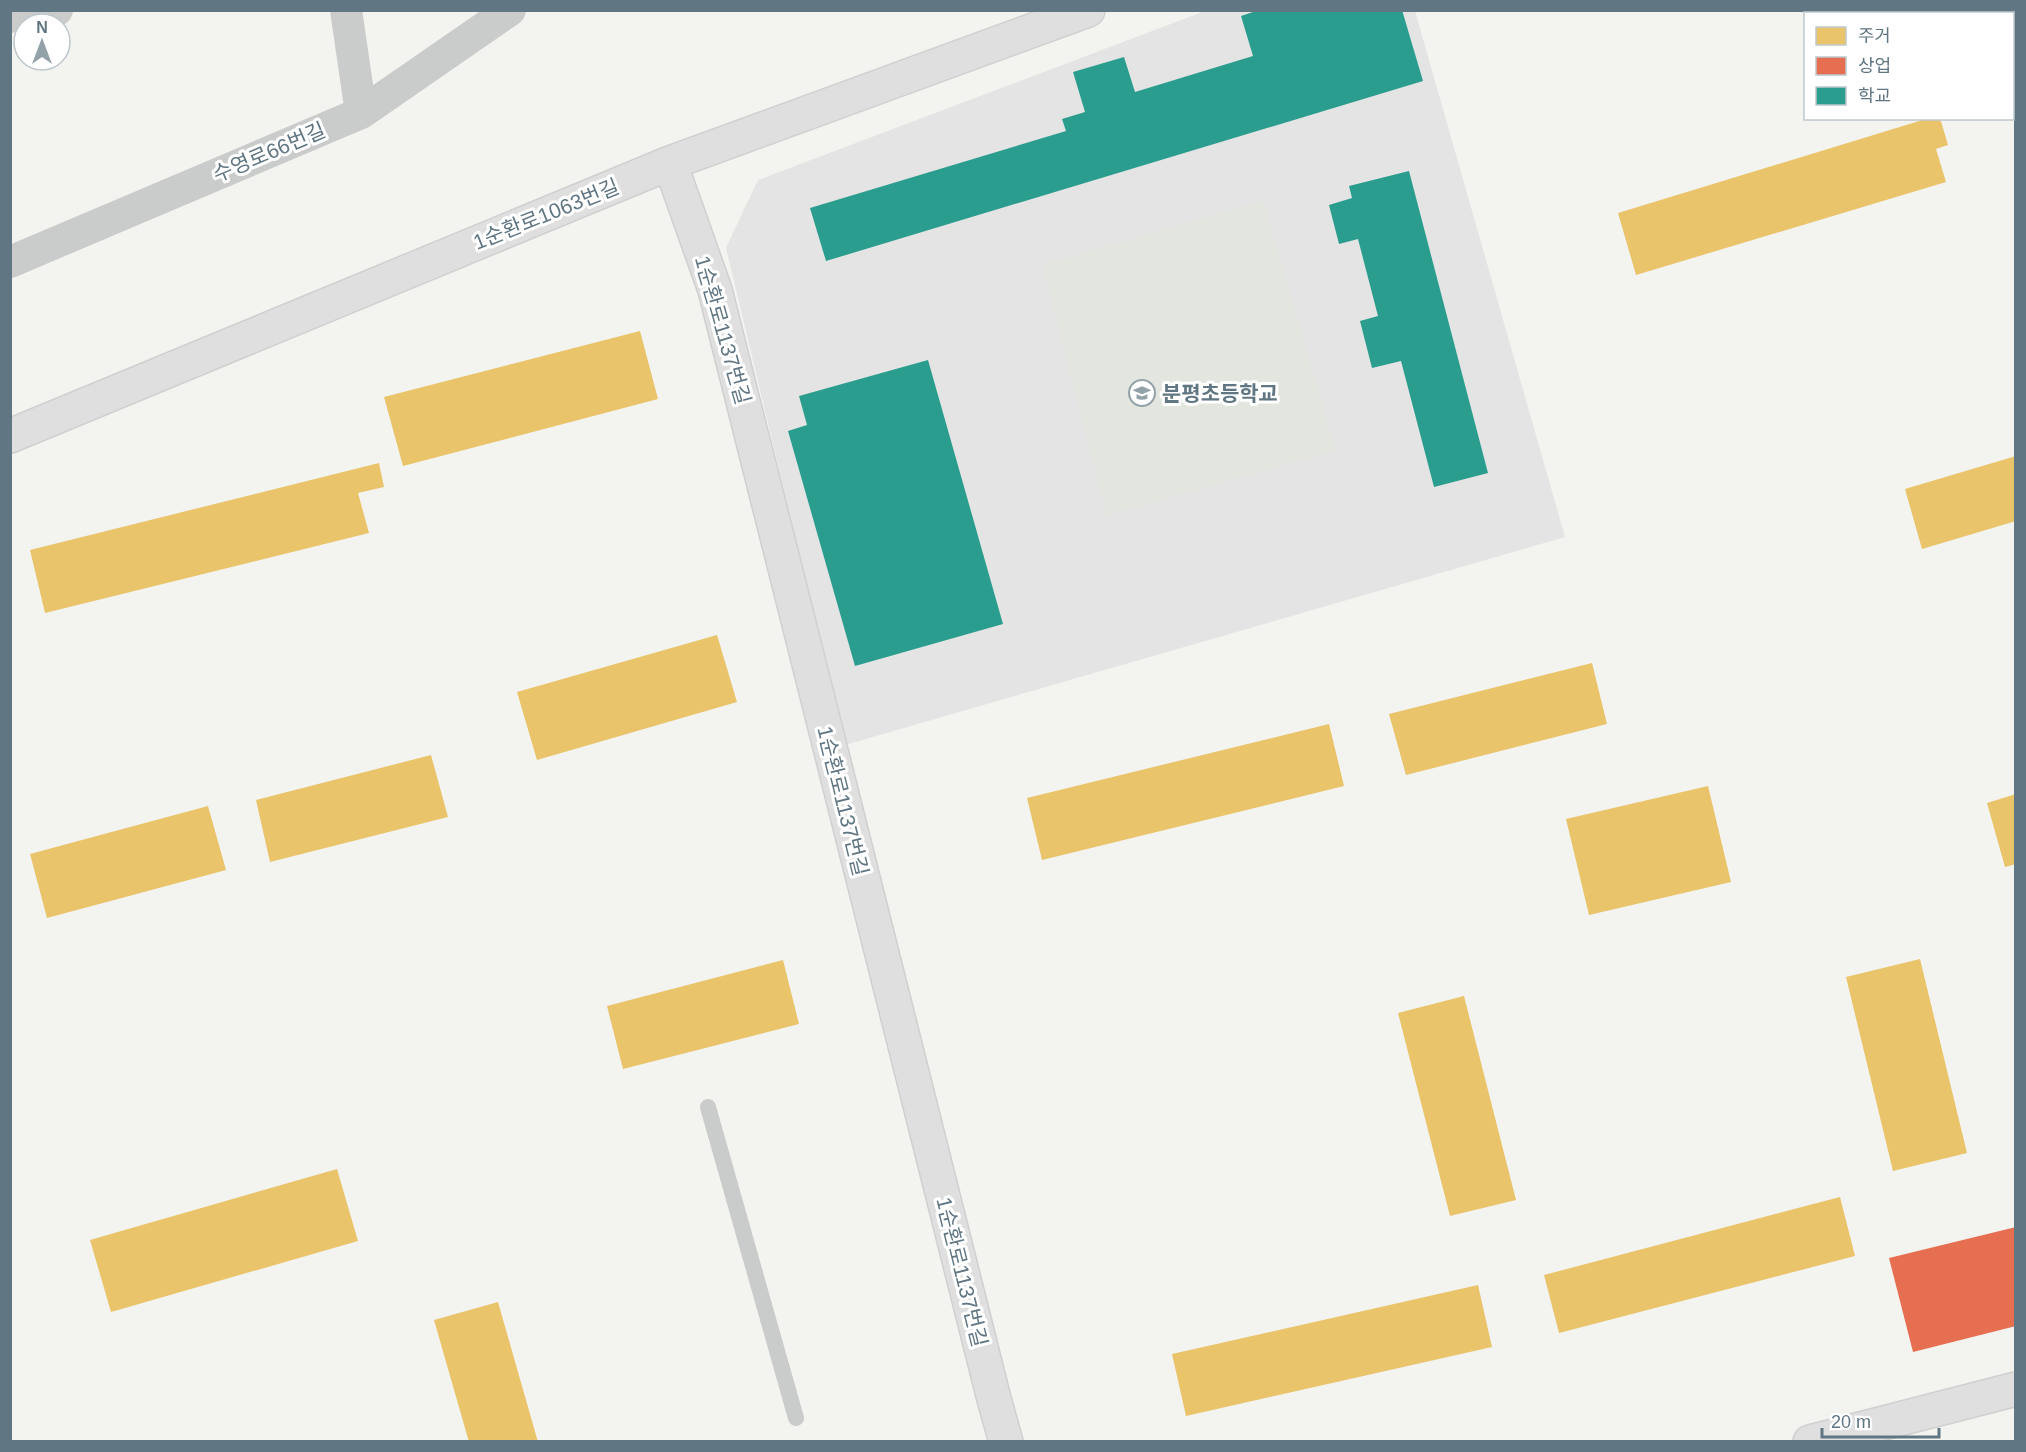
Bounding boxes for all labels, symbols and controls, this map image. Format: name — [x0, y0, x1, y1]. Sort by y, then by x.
north arrow — [12, 12, 72, 72]
legend — [1804, 12, 2014, 120]
text: N — [36, 19, 48, 36]
text: 주거 — [1858, 26, 1891, 46]
text: 상업 — [1858, 56, 1891, 76]
text: 학교 — [1858, 86, 1891, 106]
street label: 수영로66번길 — [209, 118, 329, 186]
street label: 1순환로1063번길 — [470, 174, 622, 254]
street label: 1순환로1137번길 — [691, 253, 755, 407]
school or university icon: 분평초등학교 — [1127, 378, 1157, 408]
place label: 분평초등학교 — [1162, 382, 1278, 405]
street label: 1순환로1137번길 — [813, 724, 873, 878]
street label: 1순환로1137번길 — [932, 1195, 992, 1349]
scale bar — [1822, 1401, 1939, 1439]
text: 20 m — [1831, 1412, 1871, 1432]

